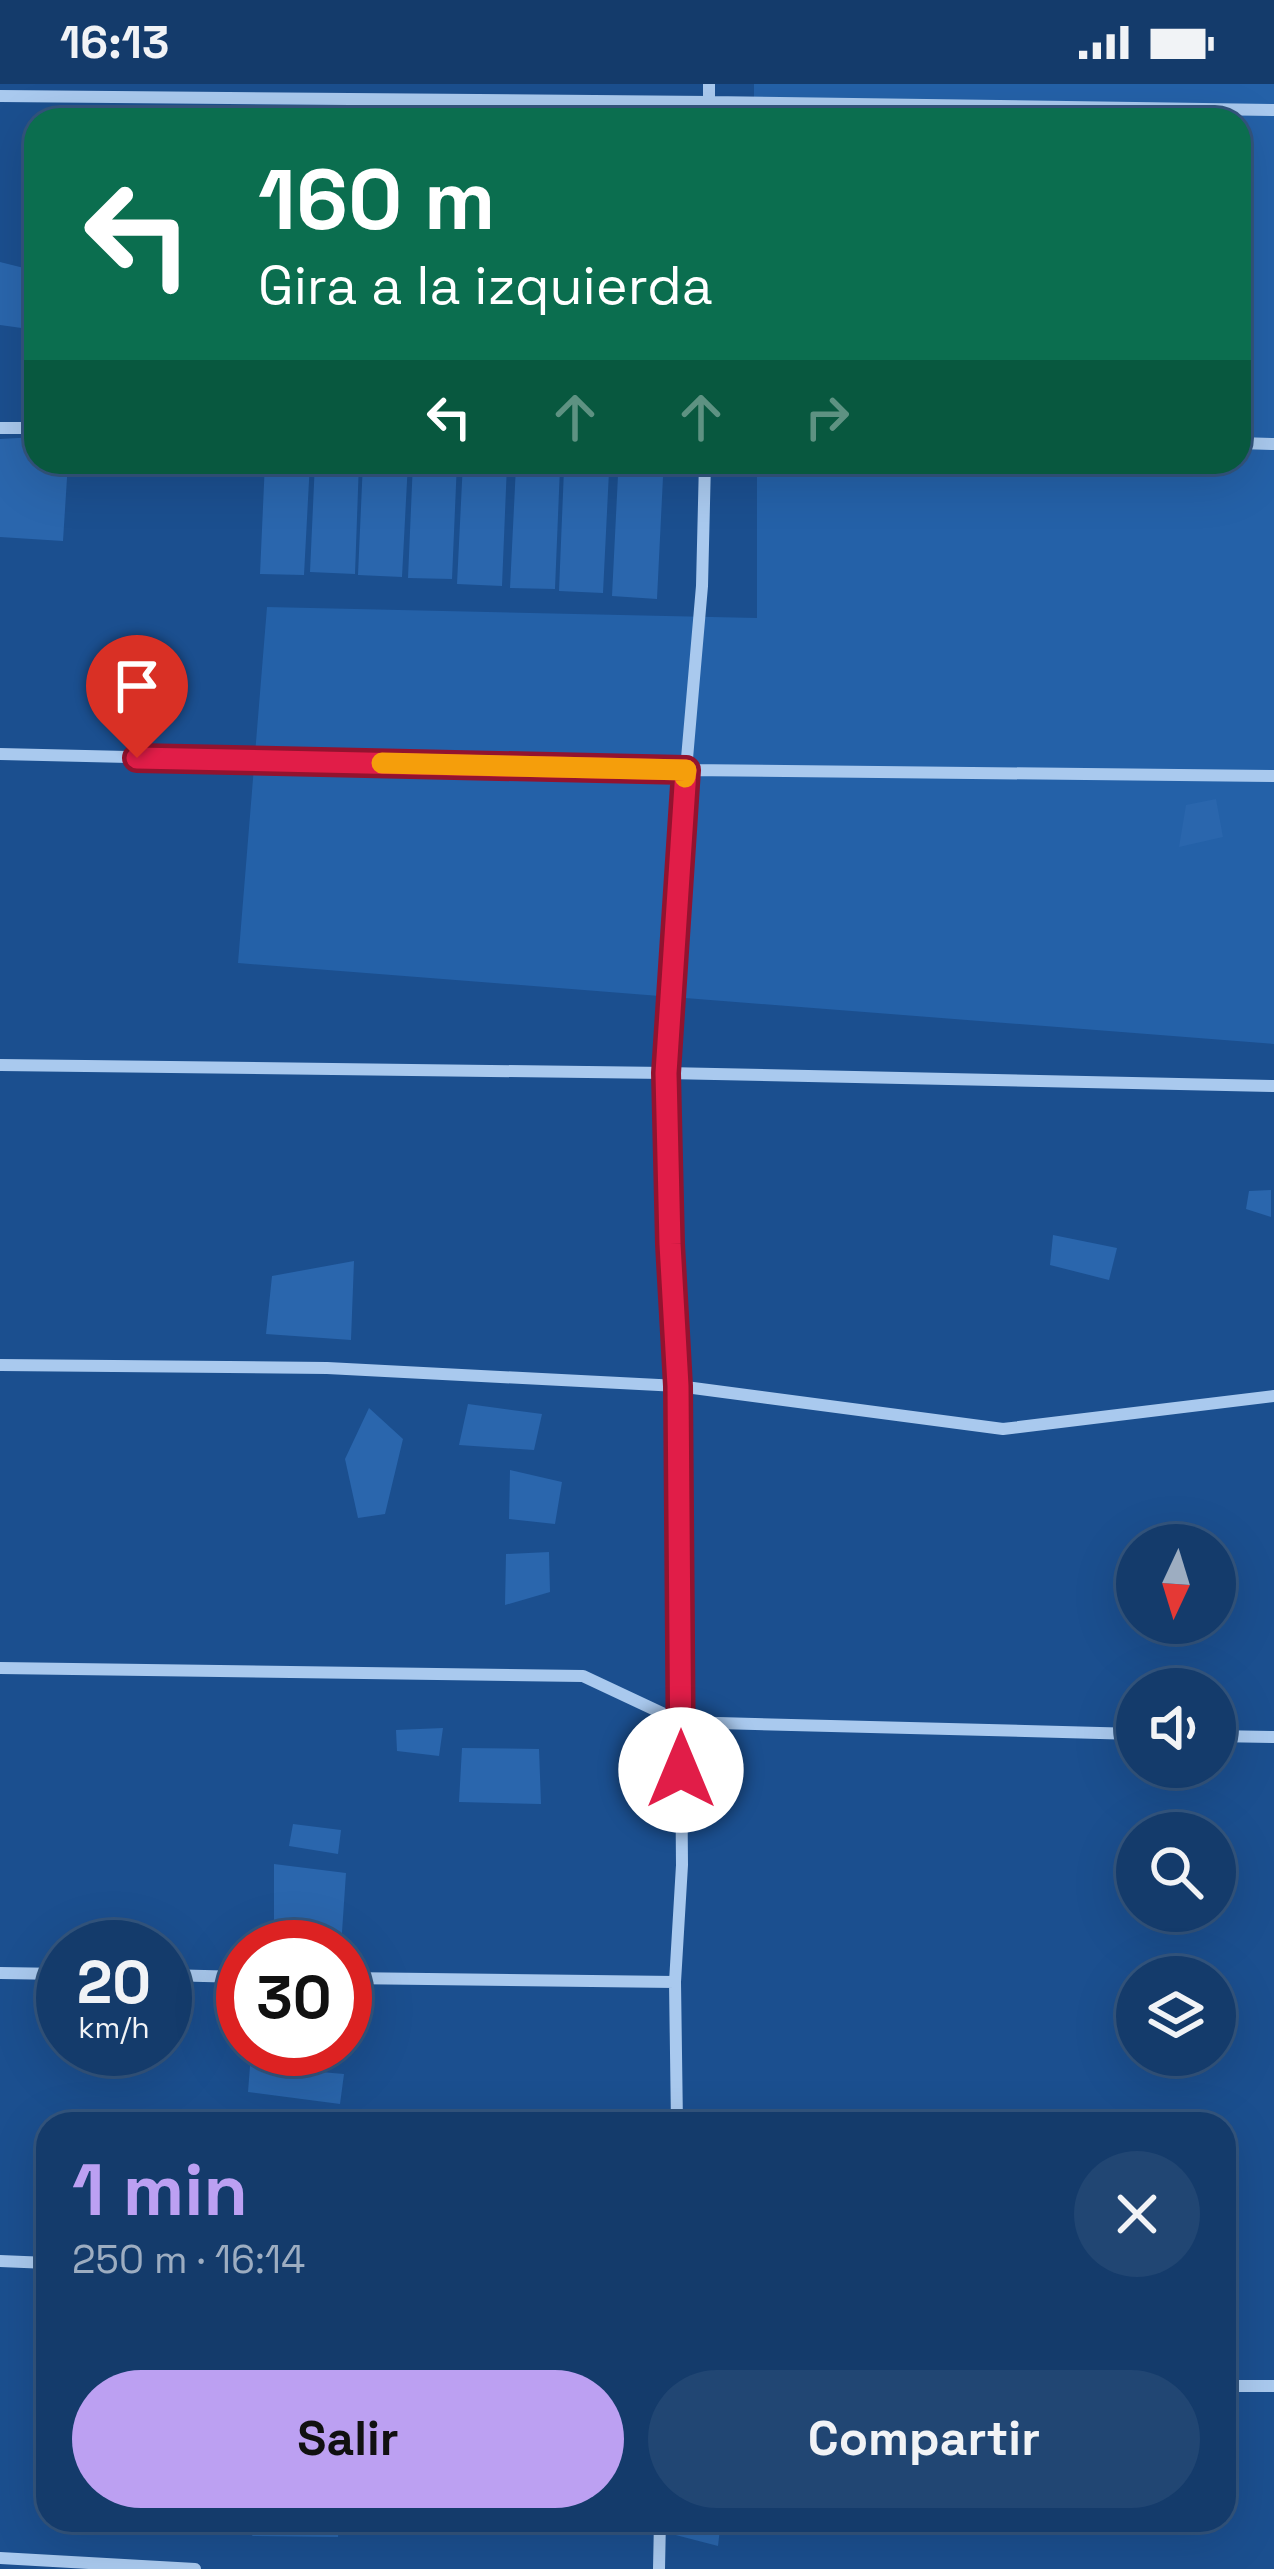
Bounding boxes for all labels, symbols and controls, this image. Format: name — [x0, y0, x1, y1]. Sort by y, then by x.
text: 16:13 — [60, 14, 169, 71]
text: 160 m — [258, 146, 495, 254]
icon: left — [60, 156, 216, 312]
text: Gira a la izquierda — [258, 251, 713, 320]
icon: left — [416, 384, 482, 450]
icon: ahead — [542, 384, 608, 450]
icon: ahead — [668, 384, 734, 450]
icon: right — [794, 384, 860, 450]
pin — [86, 635, 188, 758]
icon: arrive — [104, 653, 170, 719]
north arrow — [1116, 1524, 1236, 1644]
map controls — [1116, 1524, 1236, 2076]
button: sound — [1116, 1668, 1236, 1788]
position arrow — [618, 1707, 744, 1833]
button: search — [1116, 1812, 1236, 1932]
speed limit sign: 30 — [216, 1920, 372, 2076]
text: 20 — [77, 1944, 151, 2021]
button: layers — [1116, 1956, 1236, 2076]
text: km/h — [78, 2008, 150, 2047]
text: 1 min — [72, 2144, 248, 2236]
button: close — [1074, 2151, 1200, 2277]
text: 250 m · 16:14 — [72, 2235, 306, 2284]
button: Salir — [72, 2370, 624, 2508]
button: Compartir — [648, 2370, 1200, 2508]

